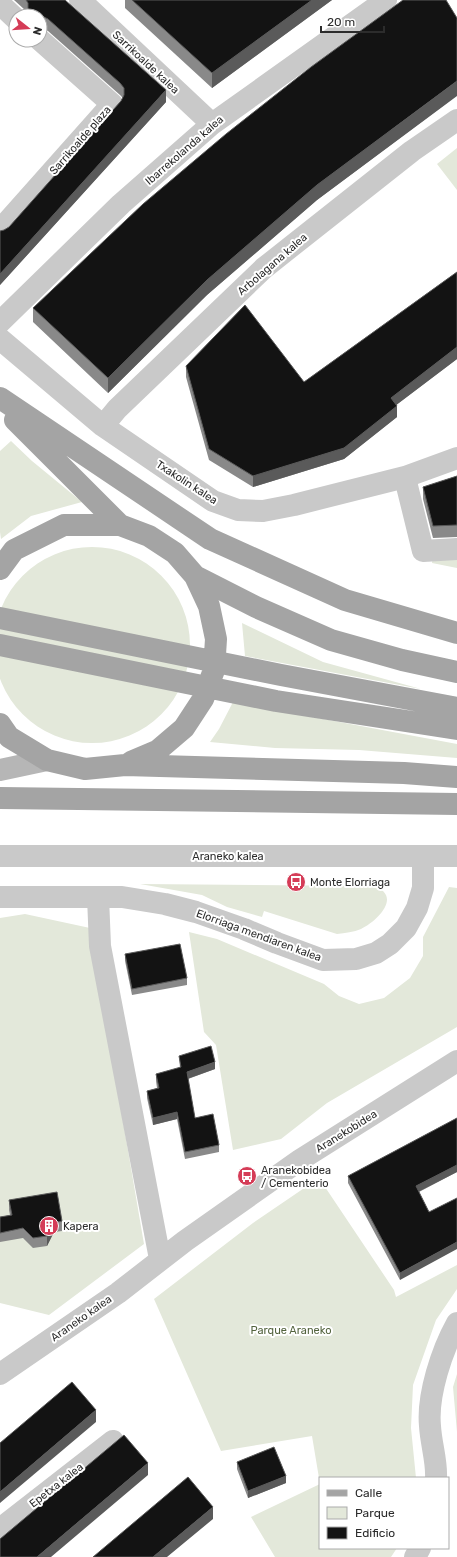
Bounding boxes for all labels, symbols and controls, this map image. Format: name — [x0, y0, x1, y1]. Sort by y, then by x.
north arrow — [8, 8, 48, 48]
scale bar — [321, 8, 384, 34]
text: 20 m — [327, 15, 355, 29]
text: N — [30, 25, 44, 37]
street label: Sarrikoalde kalea — [110, 28, 182, 97]
street label: Sarrikoalde plaza — [47, 103, 114, 177]
street label: Ibarrekolanda kalea — [143, 113, 226, 188]
street label: Arbolagana kalea — [235, 231, 310, 298]
street label: Txakolin kalea — [154, 458, 220, 507]
street label: Araneko kalea — [192, 850, 264, 863]
bus stop icon: Monte Elorriaga — [285, 871, 307, 893]
place label: Monte Elorriaga — [310, 876, 390, 889]
street label: Elorriaga mendiaren kalea — [195, 907, 323, 964]
street label: Aranekobidea — [313, 1107, 379, 1156]
place label: Aranekobidea / Cementerio — [261, 1164, 331, 1190]
bus stop icon: Aranekobidea / Cementerio — [236, 1165, 258, 1187]
building icon: Kapera — [38, 1215, 60, 1237]
place label: Kapera — [63, 1220, 98, 1233]
street label: Araneko kalea — [48, 1293, 114, 1344]
park label: Parque Araneko — [251, 1324, 331, 1337]
street label: Epetxa kalea — [27, 1460, 86, 1510]
legend — [319, 1477, 449, 1549]
text: Calle — [355, 1486, 382, 1500]
text: Parque — [355, 1506, 395, 1520]
text: Edificio — [355, 1526, 395, 1540]

